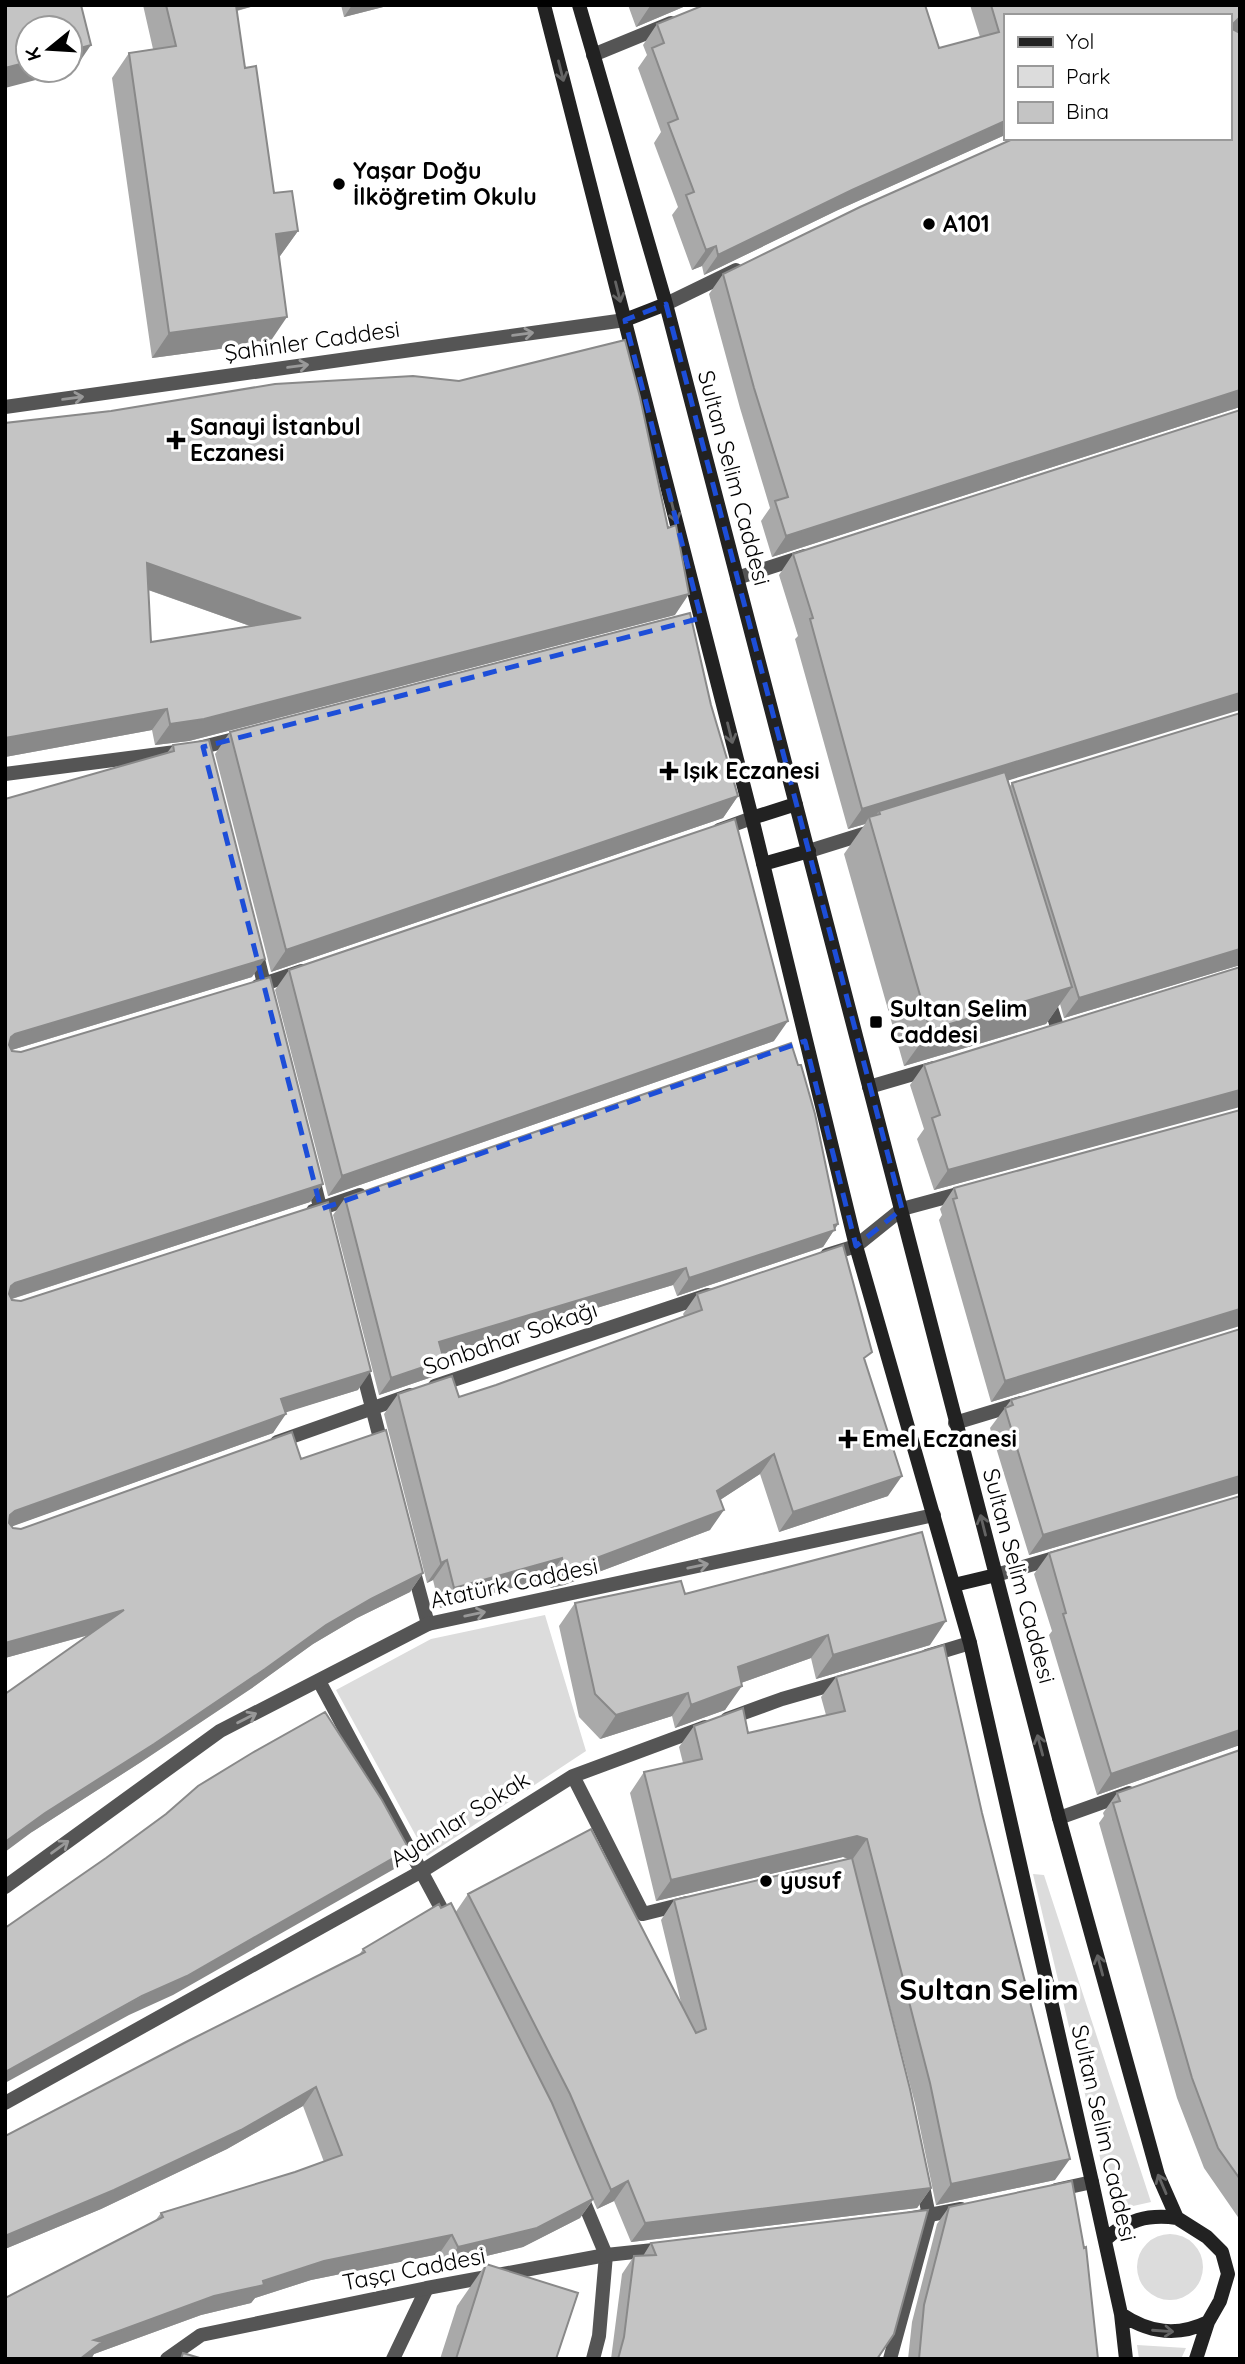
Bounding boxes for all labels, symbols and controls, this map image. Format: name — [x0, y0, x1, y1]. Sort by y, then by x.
north arrow — [14, 14, 84, 84]
legend — [1004, 14, 1231, 140]
text: Yol — [1066, 28, 1094, 54]
text: K — [19, 45, 46, 64]
one-way arrow — [555, 60, 568, 82]
text: Park — [1066, 63, 1110, 89]
text: Bina — [1066, 98, 1109, 124]
place label: Yaşar Doğu İlköğretim Okulu — [353, 156, 537, 211]
marker: Yaşar Doğu İlköğretim Okulu — [331, 176, 347, 192]
place label: A101 — [943, 209, 990, 238]
marker: A101 — [921, 216, 937, 232]
one-way arrow — [612, 280, 625, 303]
street label: Şahinler Caddesi — [222, 314, 402, 367]
one-way arrow — [512, 328, 534, 341]
one-way arrow — [286, 359, 309, 372]
street label: Sultan Selim Caddesi — [692, 367, 777, 589]
one-way arrow — [61, 391, 84, 404]
place label: Sanayi İstanbul Eczanesi — [190, 412, 361, 467]
marker: Sanayi İstanbul Eczanesi — [168, 432, 184, 448]
one-way arrow — [668, 500, 681, 523]
one-way arrow — [724, 721, 737, 744]
place label: Işık Eczanesi — [683, 756, 820, 785]
marker: Işık Eczanesi — [661, 763, 677, 779]
place label: Sultan Selim Caddesi — [890, 994, 1028, 1049]
marker: Sultan Selim Caddesi — [868, 1014, 884, 1030]
street label: Sonbahar Sokağı — [419, 1294, 601, 1381]
place label: Emel Eczanesi — [862, 1424, 1017, 1453]
marker: Emel Eczanesi — [840, 1431, 856, 1447]
street label: Sultan Selim Caddesi — [977, 1465, 1062, 1687]
one-way arrow — [976, 1514, 989, 1537]
street label: Atatürk Caddesi — [428, 1551, 600, 1614]
one-way arrow — [686, 1559, 709, 1573]
one-way arrow — [463, 1607, 486, 1620]
one-way arrow — [236, 1710, 257, 1724]
one-way arrow — [1033, 1734, 1046, 1757]
street label: Aydınlar Sokak — [385, 1764, 535, 1873]
one-way arrow — [50, 1840, 69, 1854]
place label: yusuf — [780, 1866, 842, 1895]
marker: yusuf — [758, 1873, 774, 1889]
one-way arrow — [1092, 1954, 1105, 1976]
district label: Sultan Selim — [899, 1970, 1079, 2008]
street label: Sultan Selim Caddesi — [1065, 2022, 1144, 2244]
one-way arrow — [1155, 2173, 1168, 2195]
street label: Taşçı Caddesi — [340, 2240, 488, 2297]
one-way arrow — [1151, 2325, 1174, 2338]

